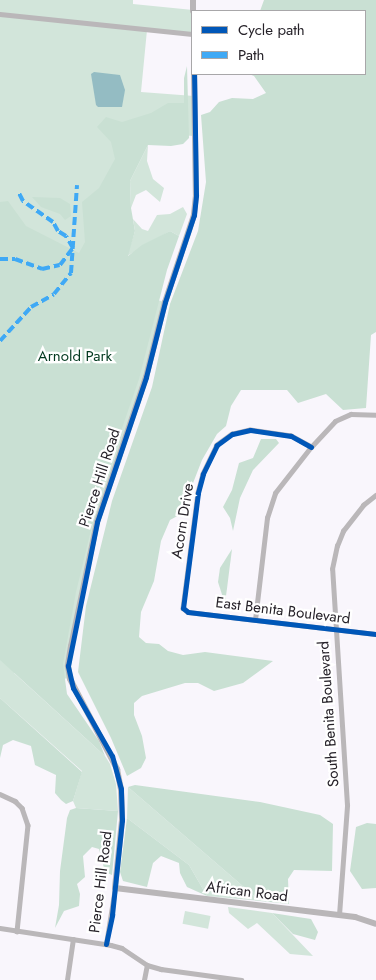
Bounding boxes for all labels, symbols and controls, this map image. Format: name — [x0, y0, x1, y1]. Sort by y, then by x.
legend — [191, 10, 366, 75]
text: Cycle path — [238, 19, 305, 41]
text: Path — [238, 44, 264, 66]
park label: Arnold Park — [38, 348, 112, 366]
street label: Pierce Hill Road — [76, 426, 124, 530]
street label: Acorn Drive — [168, 482, 198, 560]
street label: East Benita Boulevard — [215, 594, 351, 628]
street label: South Benita Boulevard — [315, 640, 343, 788]
street label: Pierce Hill Road — [86, 830, 116, 934]
street label: African Road — [205, 878, 289, 906]

